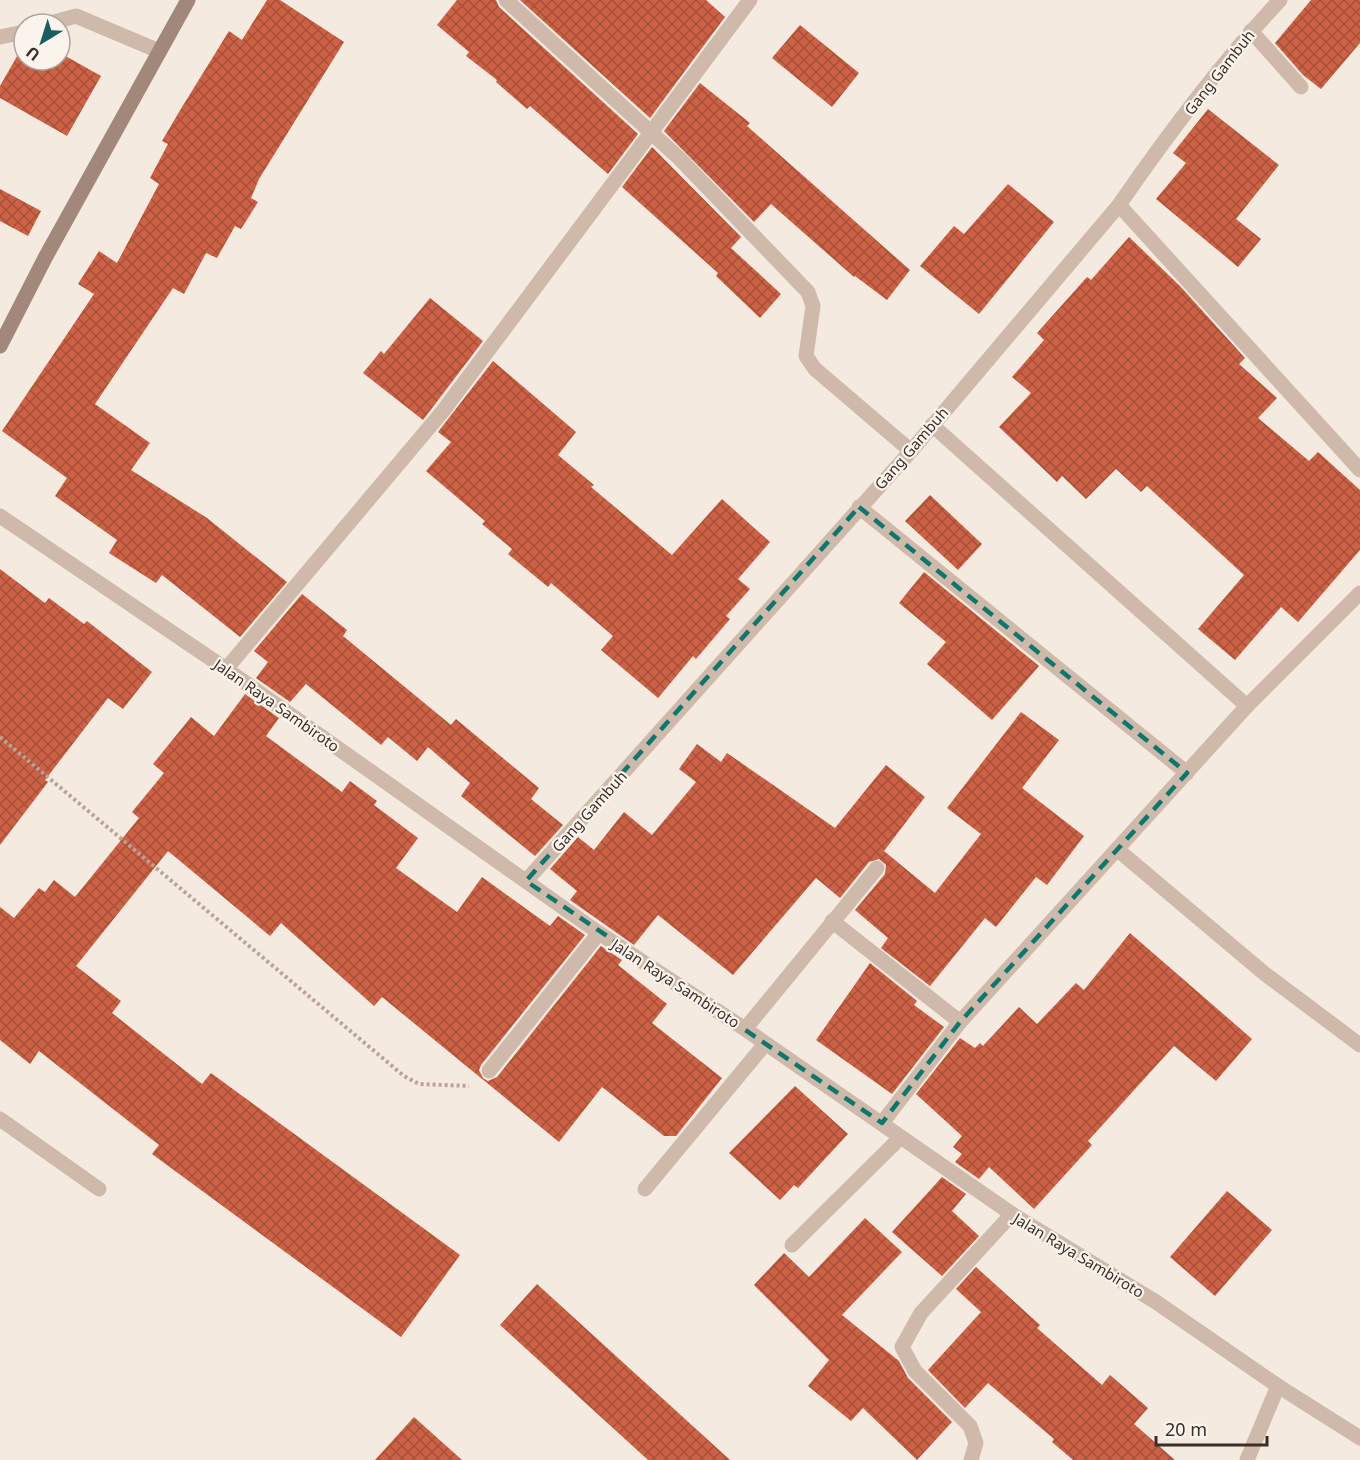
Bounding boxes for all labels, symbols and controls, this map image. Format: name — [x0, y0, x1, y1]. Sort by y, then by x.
north arrow — [12, 12, 72, 72]
street label: Gang Gambuh — [1179, 25, 1259, 119]
text: U — [21, 41, 44, 66]
street label: Gang Gambuh — [870, 403, 952, 493]
street label: Jalan Raya Sambiroto — [209, 653, 344, 756]
street label: Gang Gambuh — [547, 766, 631, 856]
street label: Jalan Raya Sambiroto — [606, 933, 744, 1032]
street label: Jalan Raya Sambiroto — [1008, 1207, 1148, 1302]
scale bar — [1156, 1409, 1267, 1447]
text: 20 m — [1165, 1417, 1207, 1441]

